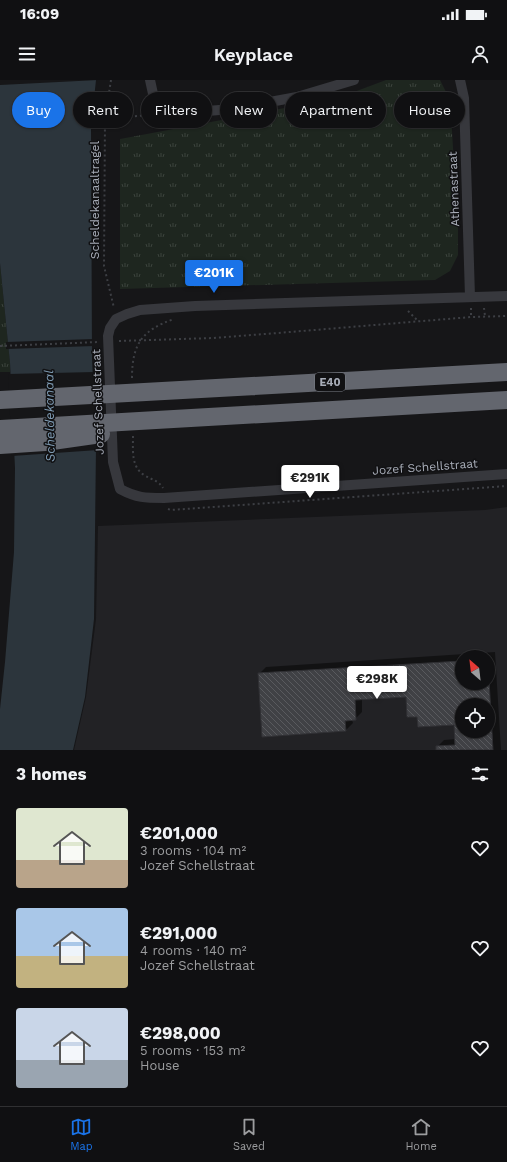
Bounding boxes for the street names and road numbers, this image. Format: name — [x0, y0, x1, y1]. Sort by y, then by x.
street label: Scheldekanaaltragel — [88, 141, 102, 259]
street label: Athenastraat — [446, 151, 462, 227]
street label: Jozef Schellstraat — [89, 349, 107, 455]
road number: E40 — [315, 373, 345, 391]
street label: Jozef Schellstraat — [372, 456, 478, 478]

